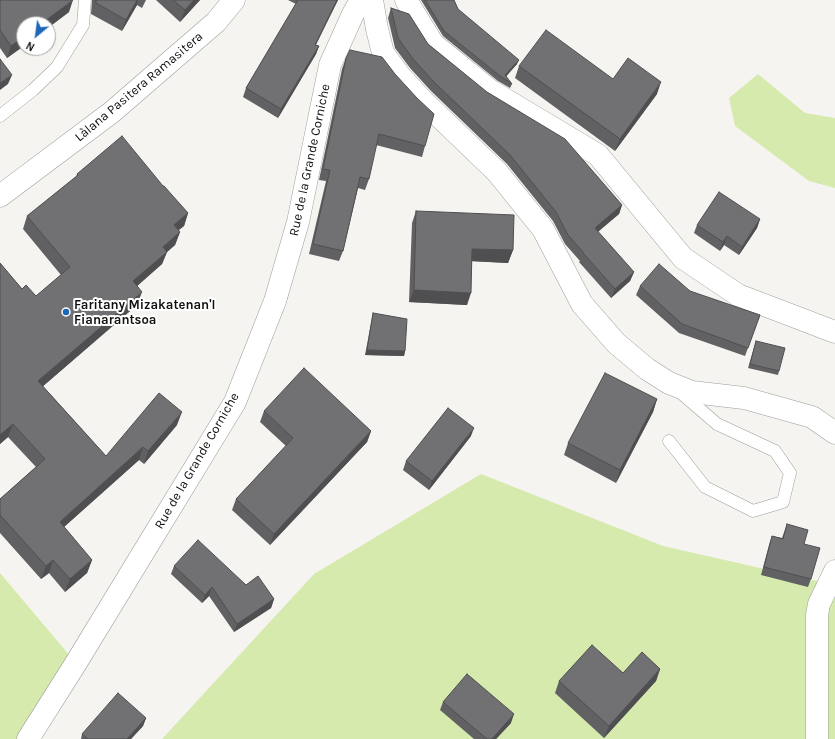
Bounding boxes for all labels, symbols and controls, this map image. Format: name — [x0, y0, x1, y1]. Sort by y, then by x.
north arrow — [16, 16, 56, 56]
street label: Làlana Pasitera Ramasitera — [72, 29, 206, 145]
text: N — [24, 38, 37, 54]
street label: Rue de la Grande Corniche — [286, 82, 334, 238]
place label: Faritany Mizakatenan'I Fianarantsoa — [74, 297, 216, 328]
marker: Faritany Mizakatenan'I Fianarantsoa — [61, 307, 71, 317]
street label: Rue de la Grande Corniche — [151, 390, 243, 532]

